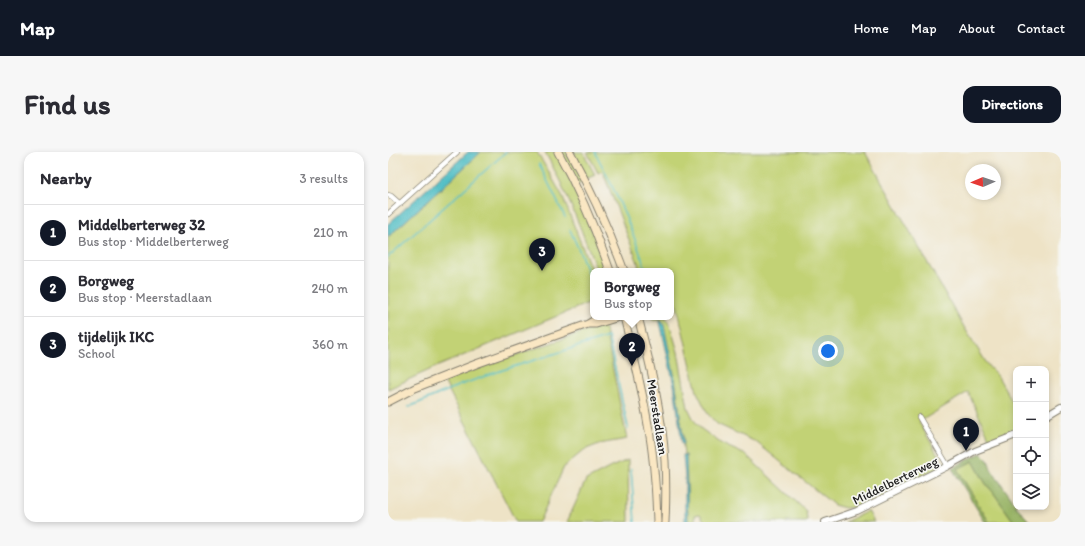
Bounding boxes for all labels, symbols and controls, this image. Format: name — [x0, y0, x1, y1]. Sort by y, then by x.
text: Map — [20, 17, 55, 40]
text: Home — [854, 20, 889, 37]
text: Map — [911, 20, 937, 37]
text: About — [959, 20, 995, 37]
text: Contact — [1017, 20, 1065, 37]
button: Directions — [963, 86, 1061, 123]
text: Find us — [24, 87, 111, 121]
north arrow — [965, 164, 1001, 200]
text: Nearby — [40, 168, 92, 188]
text: 3 results — [299, 171, 348, 186]
text: Middelberterweg 32 — [78, 216, 205, 234]
text: 1 — [50, 225, 56, 240]
text: 210 m — [313, 225, 348, 240]
text: Bus stop · Middelberterweg — [78, 234, 229, 249]
pin: 3 — [529, 238, 555, 271]
popup — [590, 268, 674, 320]
text: Borgweg — [78, 272, 134, 290]
text: Borgweg — [604, 278, 660, 296]
text: 2 — [50, 281, 56, 296]
text: 240 m — [311, 281, 348, 296]
text: Bus stop · Meerstadlaan — [78, 290, 212, 305]
text: Bus stop — [604, 296, 652, 311]
text: tijdelijk IKC — [78, 328, 154, 346]
pin: 2 — [619, 333, 645, 366]
text: 3 — [49, 337, 57, 352]
text: 360 m — [312, 337, 348, 352]
your location — [818, 341, 838, 361]
text: School — [78, 346, 115, 361]
map controls — [1013, 366, 1049, 510]
button: + — [1013, 366, 1049, 402]
street label: Meerstadlaan — [644, 378, 671, 457]
button: − — [1013, 402, 1049, 438]
pin: 1 — [953, 418, 979, 451]
button: locate — [1013, 438, 1049, 474]
street label: Middelberterweg — [850, 453, 941, 508]
button: layers — [1013, 474, 1049, 510]

